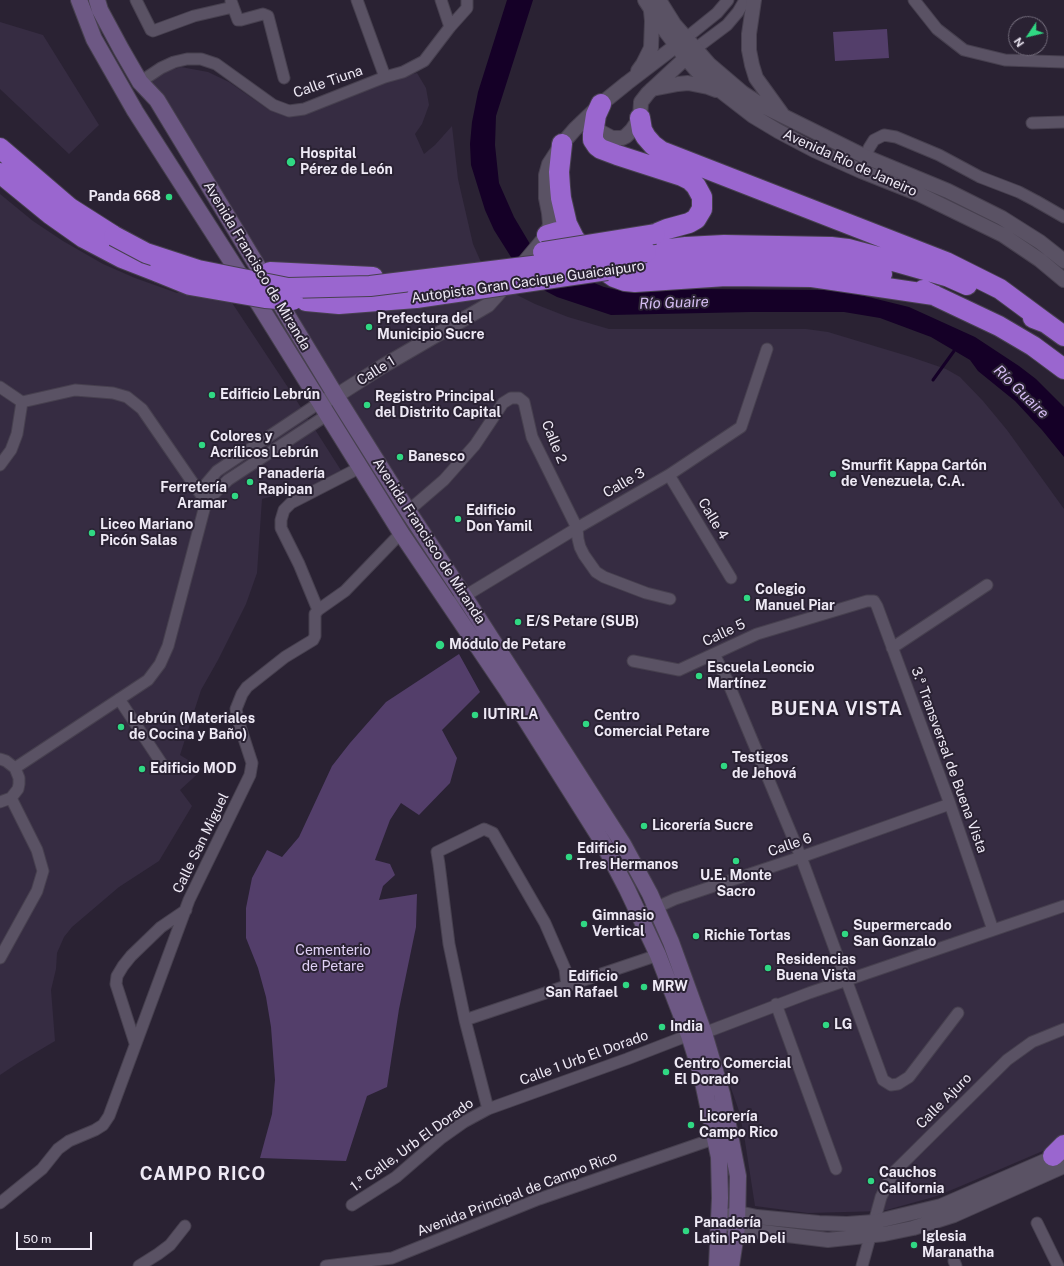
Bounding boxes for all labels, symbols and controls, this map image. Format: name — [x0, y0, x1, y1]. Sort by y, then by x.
north arrow — [1008, 16, 1048, 56]
text: N — [1012, 35, 1026, 49]
street label: Calle Tiuna — [291, 62, 365, 102]
street label: Avenida Río de Janeiro — [780, 126, 920, 200]
place label: Hospital Pérez de León — [300, 146, 393, 178]
marker: Hospital Pérez de León — [285, 156, 297, 168]
street label: Avenida Francisco de Miranda — [200, 179, 314, 353]
place label: Panda 668 — [88, 189, 161, 205]
marker: Panda 668 — [164, 192, 174, 202]
street label: Autopista Gran Cacique Guaicaipuro — [410, 257, 646, 307]
water label: Río Guaire — [639, 293, 709, 313]
place label: Prefectura del Municipio Sucre — [377, 311, 485, 344]
marker: Prefectura del Municipio Sucre — [364, 322, 374, 332]
street label: Calle 1 — [354, 353, 398, 389]
water label: Río Guaire — [990, 361, 1052, 423]
place label: Edificio Lebrún — [220, 387, 320, 403]
place label: Registro Principal del Distrito Capital — [375, 389, 501, 422]
marker: Edificio Lebrún — [207, 390, 217, 400]
marker: Registro Principal del Distrito Capital — [362, 400, 372, 410]
street label: Calle 2 — [538, 418, 570, 466]
place label: Colores y Acrílicos Lebrún — [210, 429, 319, 462]
marker: Colores y Acrílicos Lebrún — [197, 440, 207, 450]
place label: Banesco — [408, 449, 465, 465]
marker: Banesco — [395, 452, 405, 462]
street label: Avenida Francisco de Miranda — [369, 455, 489, 627]
place label: Smurfit Kappa Cartón de Venezuela, C.A. — [841, 458, 987, 490]
street label: Calle 3 — [600, 464, 648, 502]
place label: Panadería Rapipan — [258, 466, 325, 498]
marker: Smurfit Kappa Cartón de Venezuela, C.A. — [828, 469, 838, 479]
marker: Panadería Rapipan — [245, 477, 255, 487]
place label: Ferretería Aramar — [160, 480, 227, 512]
marker: Ferretería Aramar — [230, 491, 240, 501]
street label: Calle 4 — [694, 495, 732, 543]
place label: Edificio Don Yamil — [466, 503, 533, 536]
marker: Edificio Don Yamil — [453, 514, 463, 524]
place label: Liceo Mariano Picón Salas — [100, 517, 193, 550]
marker: Liceo Mariano Picón Salas — [87, 528, 97, 538]
place label: Colegio Manuel Piar — [755, 582, 835, 614]
marker: Colegio Manuel Piar — [742, 593, 752, 603]
place label: E/S Petare (SUB) — [526, 614, 639, 630]
street label: Calle 5 — [700, 616, 748, 650]
marker: E/S Petare (SUB) — [513, 617, 523, 627]
place label: Módulo de Petare — [449, 637, 566, 653]
marker: Módulo de Petare — [434, 639, 446, 651]
place label: Escuela Leoncio Martínez — [707, 660, 815, 692]
street label: 3.ª Transversal de Buena Vista — [907, 665, 991, 855]
marker: Escuela Leoncio Martínez — [694, 671, 704, 681]
district label: BUENA VISTA — [771, 698, 903, 720]
place label: IUTIRLA — [483, 707, 538, 723]
place label: Centro Comercial Petare — [594, 708, 710, 740]
marker: IUTIRLA — [470, 710, 480, 720]
place label: Lebrún (Materiales de Cocina y Baño) — [129, 711, 255, 744]
marker: Centro Comercial Petare — [581, 719, 591, 729]
marker: Lebrún (Materiales de Cocina y Baño) — [116, 722, 126, 732]
place label: Testigos de Jehová — [732, 750, 797, 782]
place label: Edificio MOD — [150, 761, 237, 777]
marker: Testigos de Jehová — [719, 761, 729, 771]
marker: Edificio MOD — [137, 764, 147, 774]
street label: Calle San Miguel — [169, 790, 233, 896]
place label: Licorería Sucre — [652, 818, 753, 834]
marker: Licorería Sucre — [639, 821, 649, 831]
street label: Calle 6 — [766, 830, 814, 860]
place label: Edificio Tres Hermanos — [577, 841, 678, 874]
marker: Edificio Tres Hermanos — [564, 852, 574, 862]
marker: U.E. Monte Sacro — [731, 856, 741, 866]
place label: U.E. Monte Sacro — [700, 868, 772, 900]
place label: Gimnasio Vertical — [592, 908, 654, 940]
place label: Supermercado San Gonzalo — [853, 918, 952, 950]
marker: Gimnasio Vertical — [579, 919, 589, 929]
place label: Richie Tortas — [704, 928, 791, 944]
marker: Supermercado San Gonzalo — [840, 929, 850, 939]
marker: Richie Tortas — [691, 931, 701, 941]
park label: Cementerio de Petare — [295, 943, 371, 976]
place label: Residencias Buena Vista — [776, 952, 856, 984]
marker: Residencias Buena Vista — [763, 963, 773, 973]
place label: Edificio San Rafael — [545, 969, 618, 1002]
place label: MRW — [652, 979, 688, 995]
marker: Edificio San Rafael — [621, 980, 631, 990]
marker: MRW — [639, 982, 649, 992]
place label: LG — [834, 1017, 852, 1033]
place label: India — [670, 1019, 703, 1035]
marker: LG — [821, 1020, 831, 1030]
marker: India — [657, 1022, 667, 1032]
street label: Calle 1 Urb El Dorado — [517, 1027, 651, 1089]
place label: Centro Comercial El Dorado — [674, 1056, 791, 1088]
marker: Centro Comercial El Dorado — [661, 1067, 671, 1077]
street label: Calle Ajuro — [913, 1070, 975, 1132]
street label: 1.ª Calle, Urb El Dorado — [347, 1095, 477, 1195]
place label: Licorería Campo Rico — [699, 1109, 778, 1142]
marker: Licorería Campo Rico — [686, 1120, 696, 1130]
street label: Avenida Principal de Campo Rico — [415, 1148, 619, 1240]
district label: CAMPO RICO — [140, 1163, 266, 1185]
place label: Cauchos California — [879, 1165, 944, 1198]
marker: Cauchos California — [866, 1176, 876, 1186]
place label: Panadería Latin Pan Deli — [694, 1215, 785, 1248]
scale bar — [18, 1224, 94, 1250]
marker: Panadería Latin Pan Deli — [681, 1226, 691, 1236]
place label: Iglesia Maranatha — [922, 1229, 994, 1262]
text: 50 m — [23, 1232, 51, 1246]
marker: Iglesia Maranatha — [909, 1240, 919, 1250]

